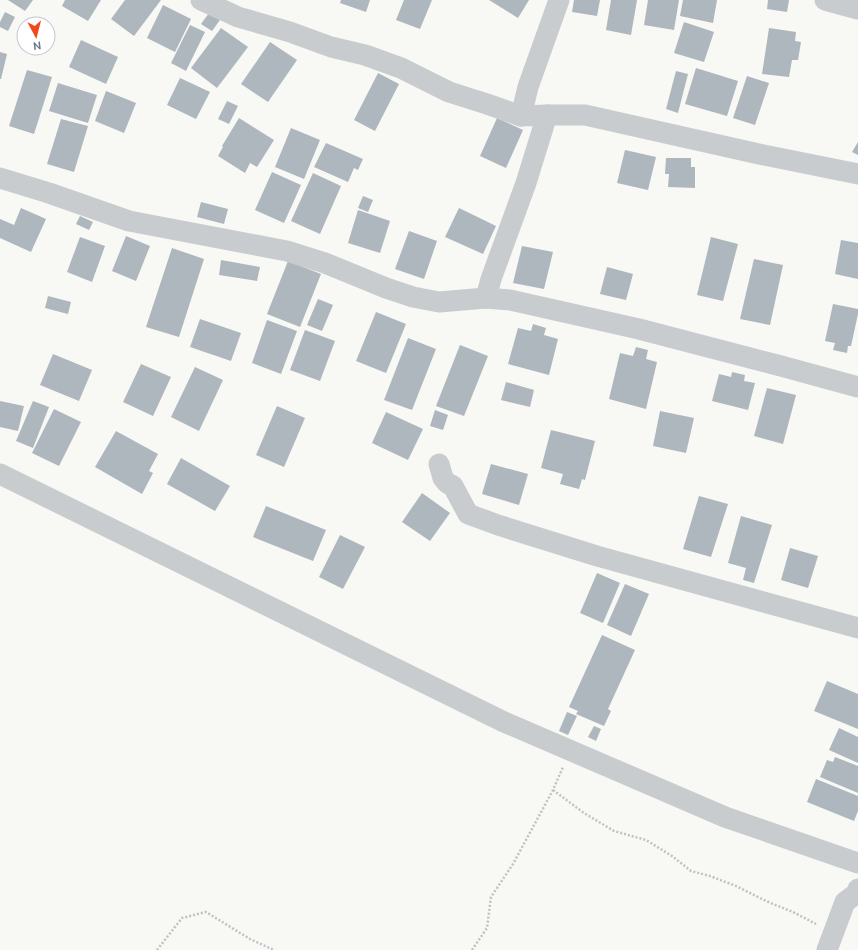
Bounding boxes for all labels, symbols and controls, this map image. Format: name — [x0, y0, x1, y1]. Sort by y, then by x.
north arrow — [16, 16, 56, 56]
text: N — [32, 39, 42, 52]

